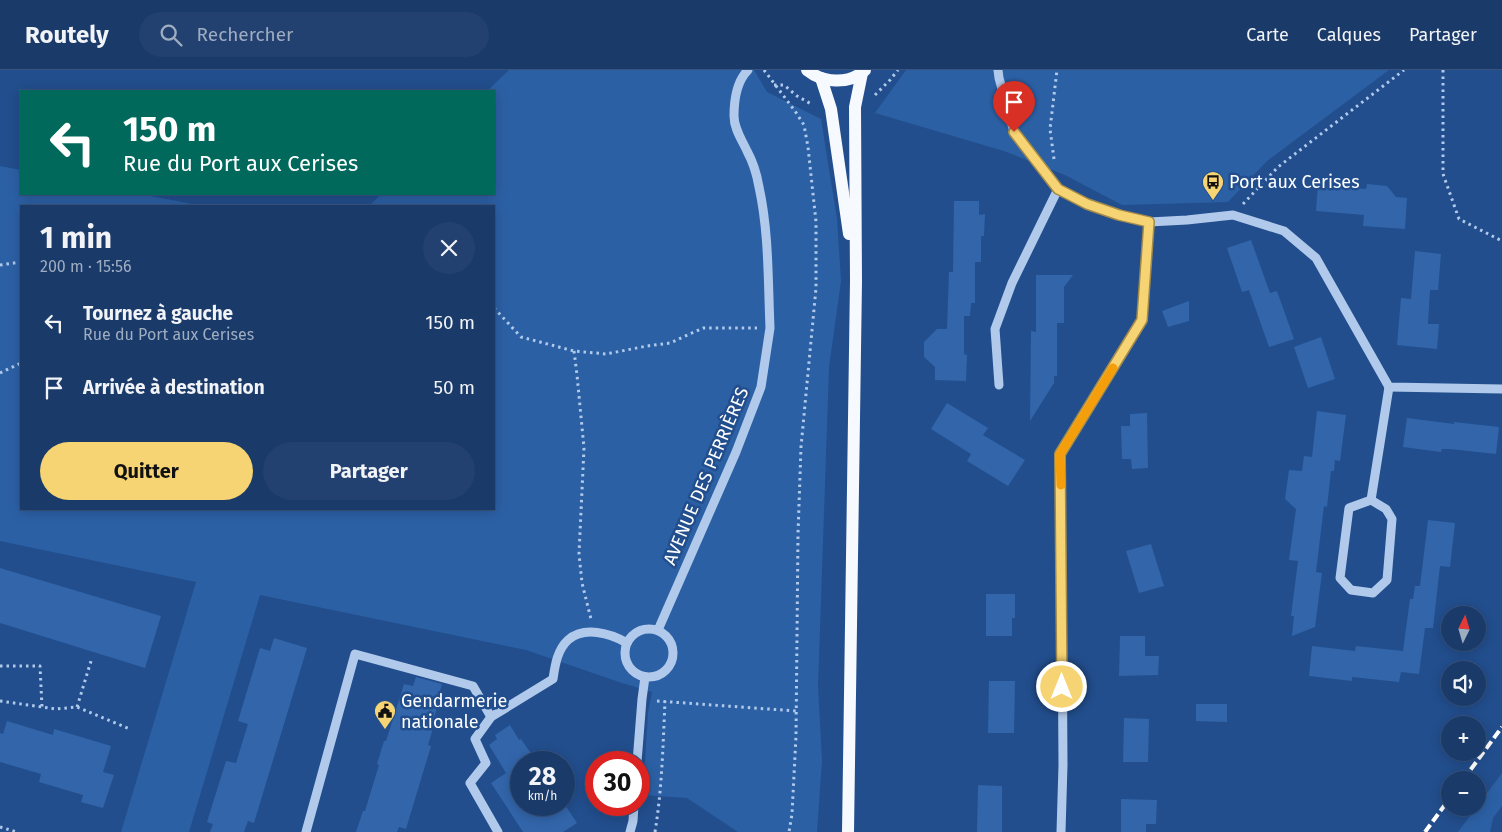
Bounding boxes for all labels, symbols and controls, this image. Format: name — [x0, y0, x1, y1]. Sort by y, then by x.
search box — [139, 12, 489, 57]
text: Routely — [25, 21, 109, 49]
icon: search — [157, 21, 185, 49]
text: Rechercher — [197, 23, 293, 46]
text: Carte — [1246, 24, 1289, 46]
text: Calques — [1317, 24, 1381, 46]
text: Partager — [1409, 24, 1477, 46]
pin — [993, 81, 1035, 132]
icon: arrive — [1000, 88, 1028, 116]
text: 150 m — [123, 108, 216, 150]
icon: left — [40, 110, 105, 175]
text: Rue du Port aux Cerises — [123, 150, 358, 177]
bus stop icon: Port aux Cerises — [1201, 170, 1225, 201]
place label: Port aux Cerises — [1229, 171, 1360, 193]
text: 1 min — [40, 220, 112, 256]
button: close — [423, 222, 475, 274]
text: 200 m · 15:56 — [40, 257, 131, 276]
text: Tournez à gauche — [83, 302, 233, 325]
icon: left — [40, 309, 68, 337]
text: 150 m — [425, 311, 475, 334]
text: Rue du Port aux Cerises — [83, 325, 254, 344]
icon: arrive — [40, 374, 68, 402]
text: Arrivée à destination — [83, 376, 265, 399]
text: 50 m — [434, 376, 475, 399]
street label: AVENUE DES PERRIÈRES — [658, 383, 753, 568]
button: Quitter — [40, 442, 253, 500]
button: Partager — [263, 442, 475, 500]
north arrow — [1441, 606, 1486, 651]
map controls — [1441, 606, 1486, 816]
position arrow — [1035, 660, 1087, 712]
button: sound — [1441, 661, 1486, 706]
place label: Gendarmerie nationale — [401, 690, 507, 733]
public building icon: Gendarmerie nationale — [373, 699, 397, 730]
button: + — [1441, 716, 1486, 761]
speed limit sign: 30 — [585, 751, 650, 816]
text: 28 — [529, 762, 556, 792]
button: − — [1441, 771, 1486, 816]
text: km/h — [528, 789, 557, 803]

